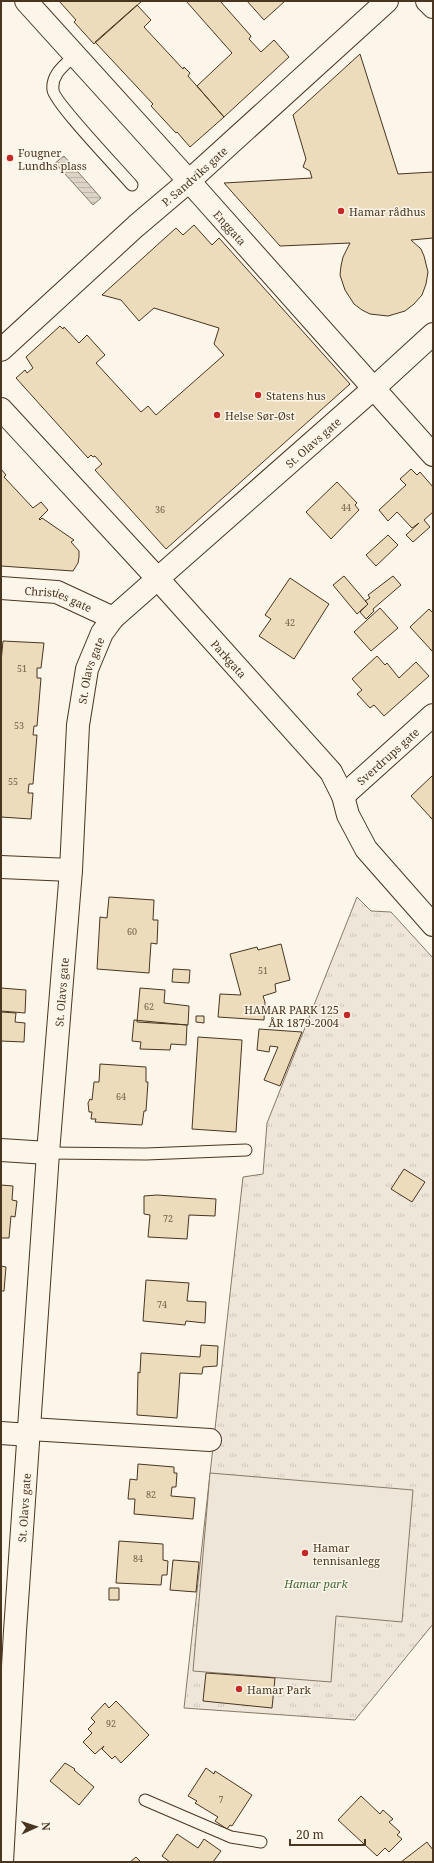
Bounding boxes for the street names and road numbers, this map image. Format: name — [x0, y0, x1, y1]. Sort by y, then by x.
street label: P. Sandviks gate — [158, 143, 230, 209]
street label: Enggata — [211, 207, 250, 248]
street label: St. Olavs gate — [282, 414, 344, 471]
street label: Christies gate — [24, 582, 95, 615]
street label: St. Olavs gate — [74, 634, 107, 705]
street label: Parkgata — [208, 636, 250, 681]
street label: Sverdrups gate — [353, 724, 422, 788]
street label: St. Olavs gate — [51, 957, 71, 1027]
street label: St. Olavs gate — [14, 1472, 33, 1543]

